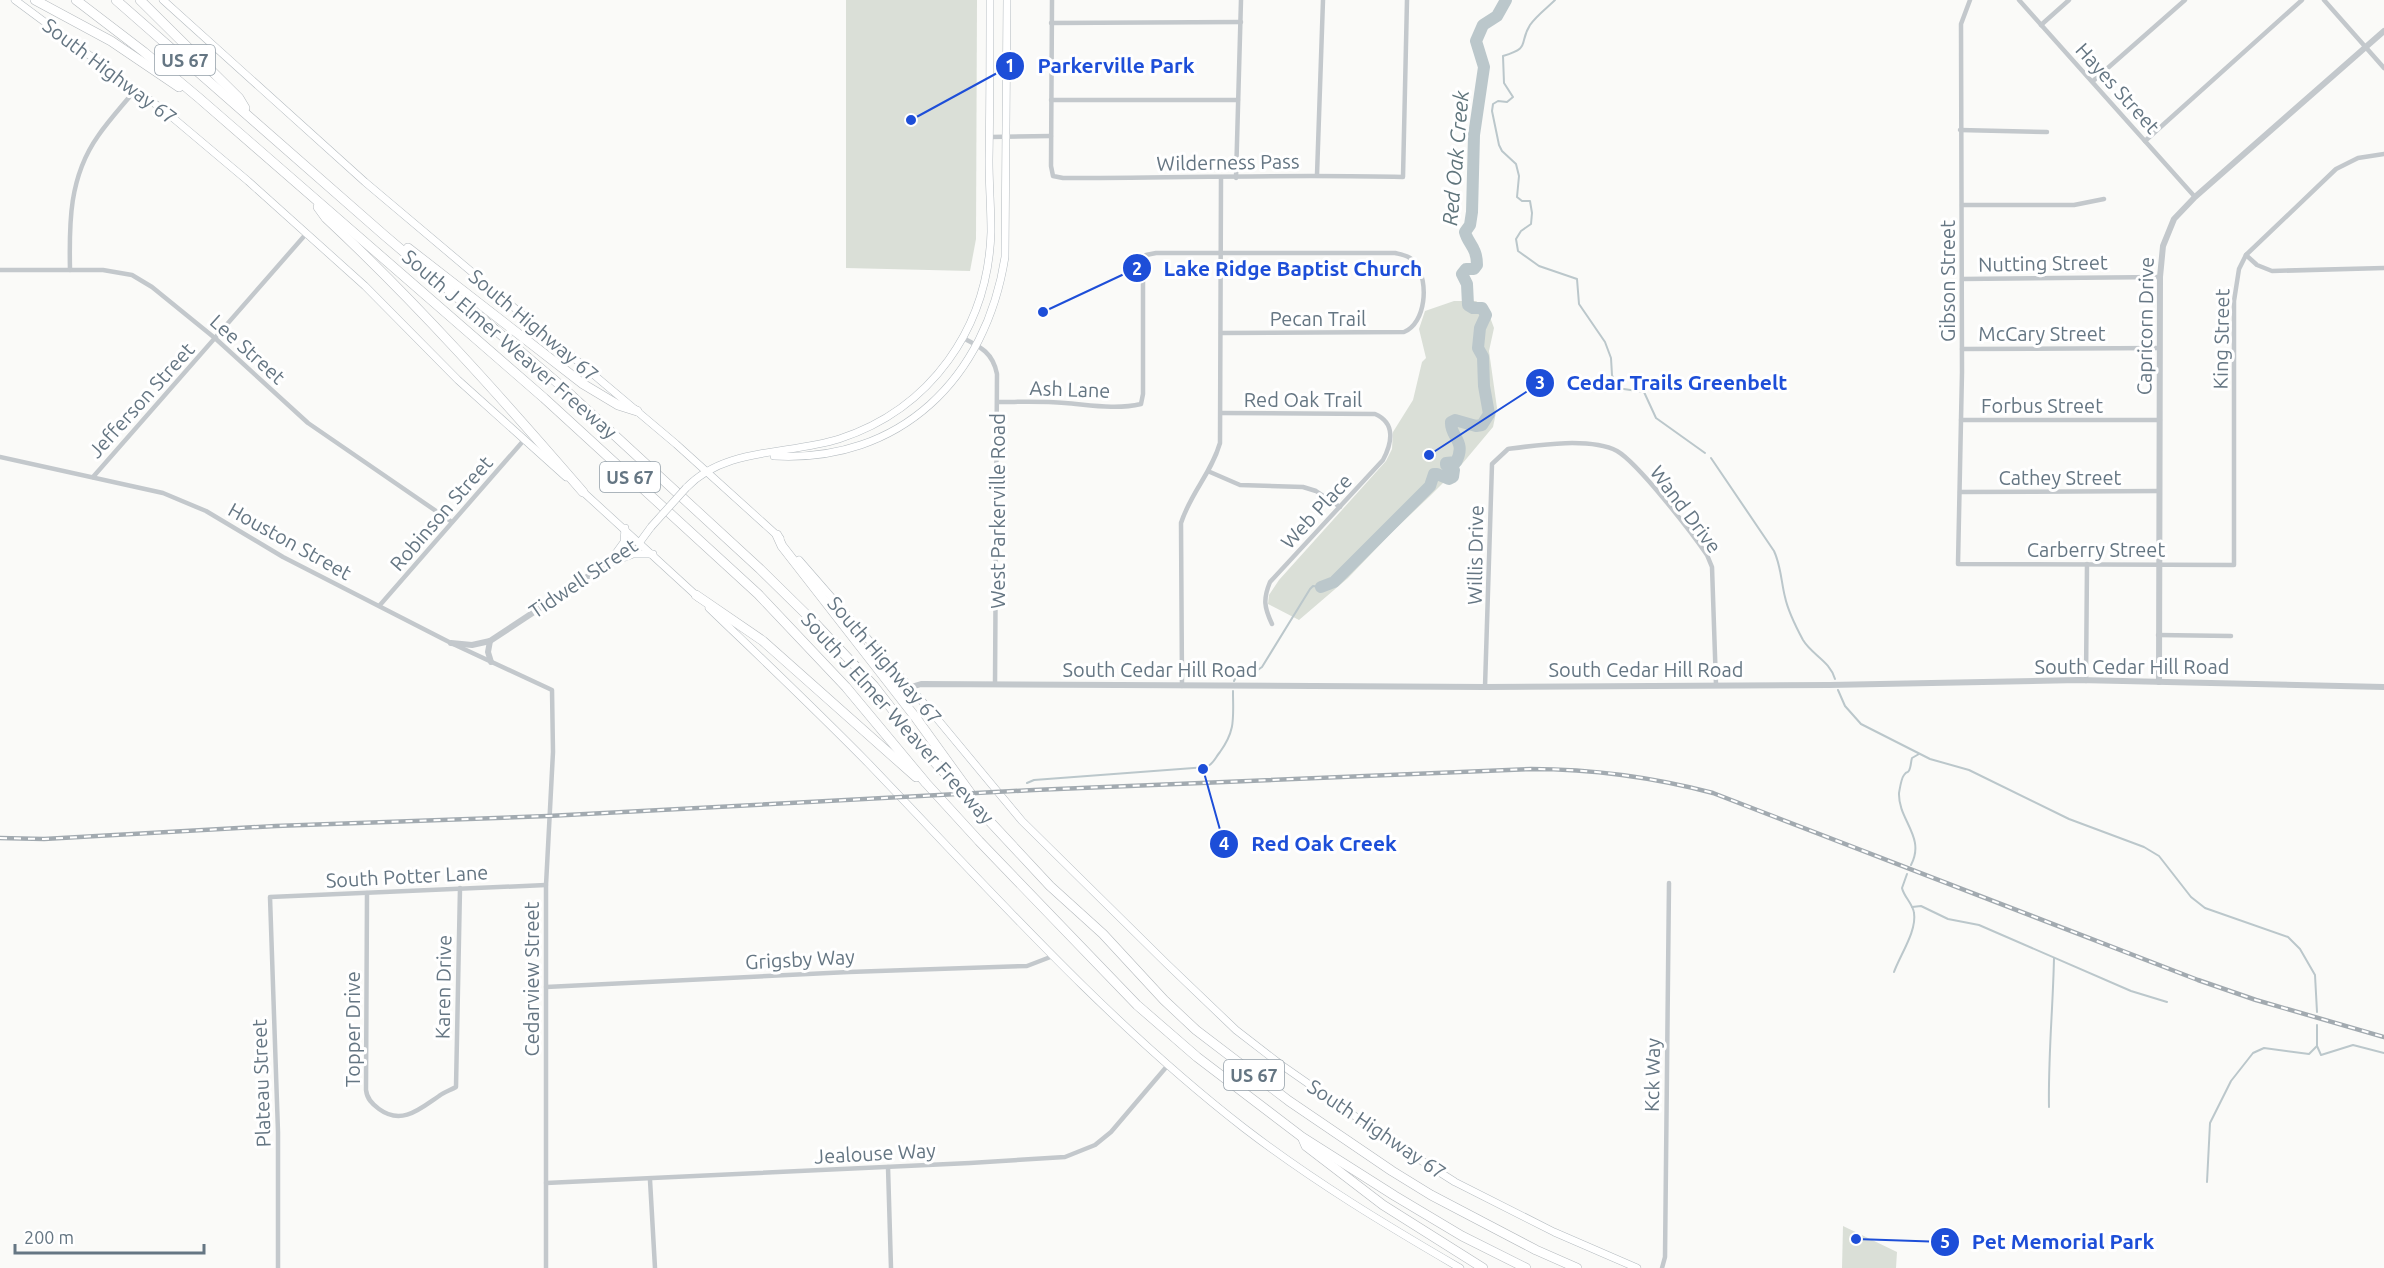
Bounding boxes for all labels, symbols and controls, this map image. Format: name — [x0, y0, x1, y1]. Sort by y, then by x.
street label: South Highway 67 — [39, 13, 181, 129]
street label: Hayes Street — [2071, 38, 2165, 138]
road number: US 67 — [155, 45, 215, 75]
callout: Parkerville Park — [995, 46, 1206, 85]
text: Parkerville Park — [1037, 53, 1195, 77]
text: 1 — [1005, 55, 1015, 75]
water label: Red Oak Creek — [1437, 89, 1473, 227]
street label: Wilderness Pass — [1156, 149, 1300, 175]
street label: Gibson Street — [1936, 220, 1959, 342]
street label: South J Elmer Weaver Freeway — [398, 245, 622, 444]
callout: Lake Ridge Baptist Church — [1122, 249, 1435, 288]
street label: Nutting Street — [1978, 250, 2108, 276]
text: Lake Ridge Baptist Church — [1164, 256, 1422, 280]
street label: Capricorn Drive — [2132, 257, 2158, 395]
text: 2 — [1132, 258, 1142, 278]
street label: South Highway 67 — [465, 264, 603, 386]
street label: King Street — [2209, 288, 2233, 390]
street label: Pecan Trail — [1270, 307, 1366, 330]
street label: Lee Street — [206, 309, 290, 389]
street label: McCary Street — [1978, 322, 2106, 345]
street label: Jefferson Street — [83, 338, 199, 462]
callout: Cedar Trails Greenbelt — [1525, 363, 1799, 402]
text: Cedar Trails Greenbelt — [1567, 370, 1787, 394]
text: 3 — [1535, 372, 1545, 392]
street label: Ash Lane — [1029, 376, 1111, 402]
street label: Red Oak Trail — [1244, 388, 1362, 411]
street label: Forbus Street — [1981, 394, 2103, 417]
street label: West Parkerville Road — [986, 413, 1009, 609]
street label: Robinson Street — [385, 451, 497, 575]
street label: Wand Drive — [1646, 461, 1726, 557]
road number: US 67 — [600, 462, 660, 492]
street label: Cathey Street — [1999, 466, 2122, 489]
street label: Web Place — [1276, 469, 1356, 553]
street label: Houston Street — [224, 498, 356, 584]
street label: Willis Drive — [1463, 505, 1487, 605]
street label: Tidwell Street — [525, 533, 642, 623]
street label: Carberry Street — [2027, 538, 2165, 561]
street label: South Highway 67 — [823, 591, 947, 729]
street label: South J Elmer Weaver Freeway — [797, 608, 999, 829]
street label: South Cedar Hill Road — [2035, 655, 2229, 678]
street label: South Cedar Hill Road — [1063, 658, 1257, 681]
street label: South Cedar Hill Road — [1549, 658, 1743, 681]
callout: Red Oak Creek — [1209, 824, 1409, 863]
text: Red Oak Creek — [1251, 831, 1397, 855]
text: 4 — [1219, 833, 1229, 853]
street label: South Potter Lane — [325, 860, 489, 892]
street label: Cedarview Street — [520, 901, 543, 1056]
street label: Karen Drive — [431, 935, 455, 1039]
street label: Grigsby Way — [745, 945, 856, 973]
street label: Topper Drive — [341, 971, 364, 1087]
street label: Plateau Street — [247, 1018, 275, 1148]
street label: Kck Way — [1640, 1037, 1664, 1112]
road number: US 67 — [1224, 1060, 1284, 1090]
street label: South Highway 67 — [1304, 1074, 1450, 1184]
street label: Jealouse Way — [814, 1138, 937, 1168]
scale bar — [15, 1217, 204, 1255]
callout: Pet Memorial Park — [1930, 1222, 2167, 1261]
text: 200 m — [24, 1227, 74, 1247]
text: Pet Memorial Park — [1972, 1229, 2154, 1253]
text: 5 — [1940, 1231, 1950, 1251]

